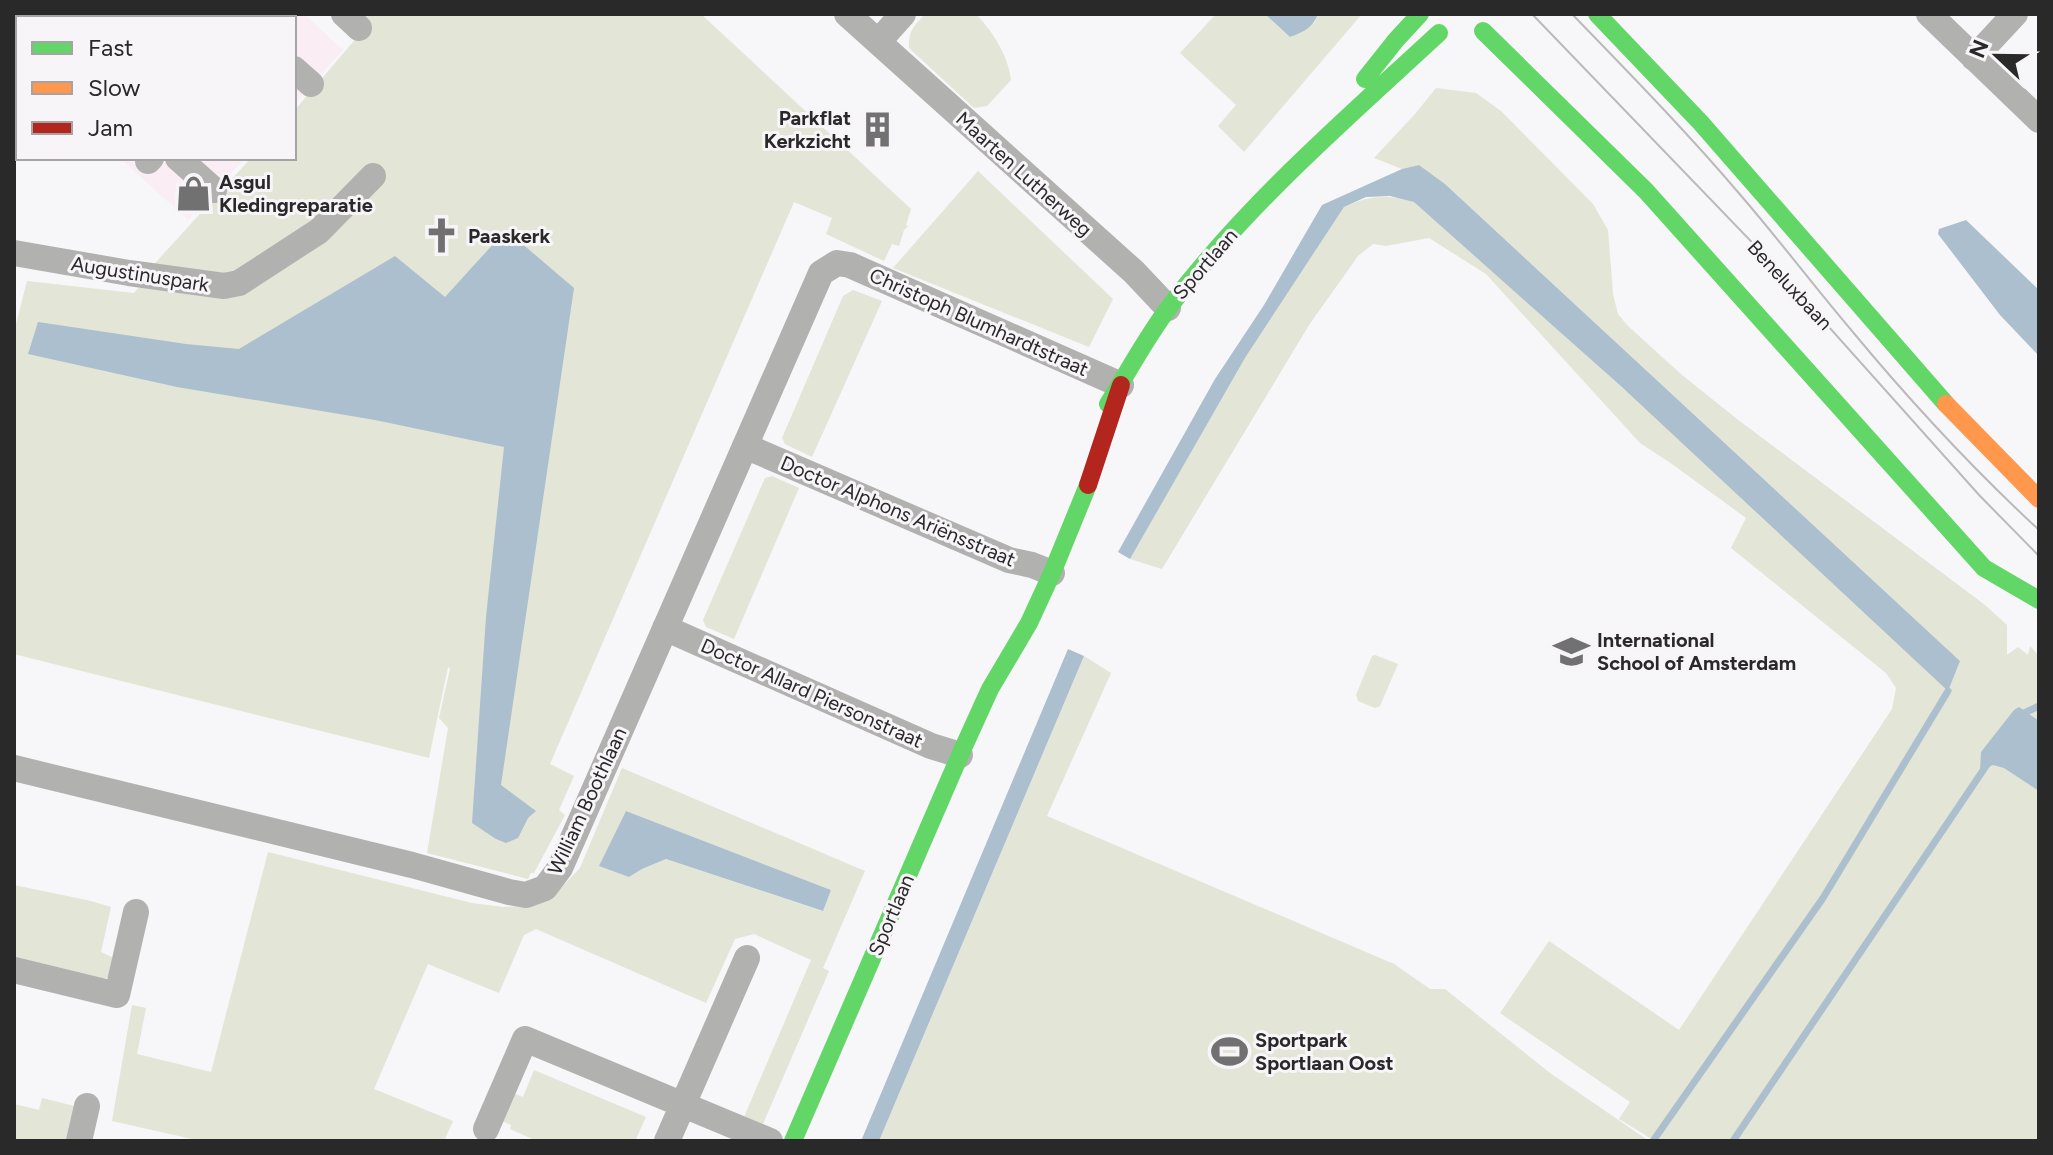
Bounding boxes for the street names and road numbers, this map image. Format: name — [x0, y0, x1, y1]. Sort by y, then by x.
street label: Maarten Lutherweg — [951, 107, 1097, 241]
street label: Sportlaan — [1168, 224, 1242, 304]
street label: Beneluxbaan — [1742, 235, 1838, 335]
street label: Augustinuspark — [69, 251, 211, 297]
street label: Christoph Blumhardtstraat — [866, 263, 1092, 381]
street label: Doctor Alphons Ariënsstraat — [777, 451, 1019, 571]
street label: Doctor Allard Piersonstraat — [697, 633, 927, 753]
street label: William Boothlaan — [542, 724, 632, 878]
street label: Sportlaan — [863, 871, 919, 959]

